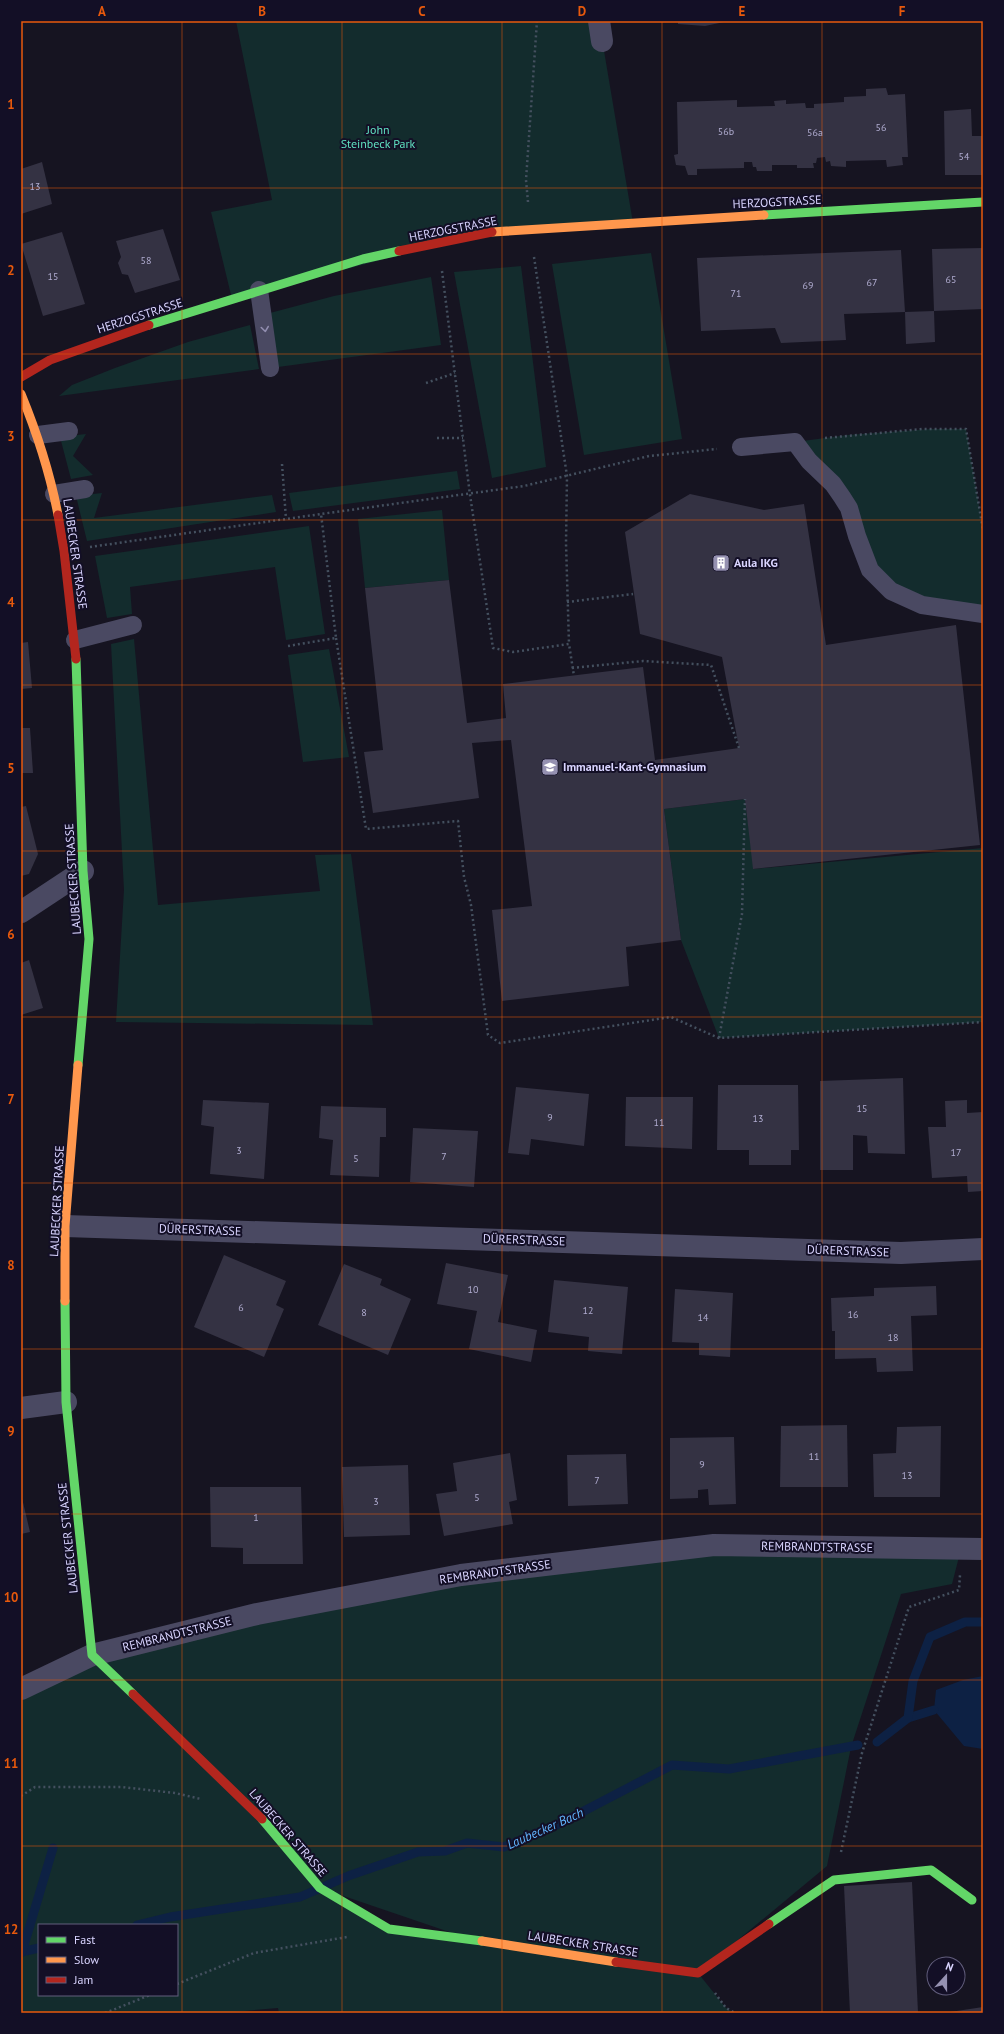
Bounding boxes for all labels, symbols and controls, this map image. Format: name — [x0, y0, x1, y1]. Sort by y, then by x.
text: A — [98, 3, 106, 20]
text: B — [258, 3, 266, 20]
text: C — [418, 3, 426, 20]
text: D — [578, 3, 586, 20]
text: E — [739, 3, 746, 20]
text: F — [899, 3, 906, 20]
text: 1 — [7, 96, 15, 113]
house number: 56 — [876, 121, 886, 134]
park label: John Steinbeck Park — [341, 122, 416, 151]
house number: 56b — [718, 125, 734, 138]
house number: 56a — [807, 126, 823, 139]
house number: 54 — [959, 150, 970, 163]
house number: 13 — [30, 180, 40, 193]
street label: HERZOGSTRASSE — [732, 192, 822, 211]
street label: HERZOGSTRASSE — [408, 213, 498, 244]
house number: 58 — [141, 254, 151, 267]
text: 2 — [7, 262, 15, 279]
house number: 15 — [48, 270, 58, 283]
house number: 65 — [946, 273, 956, 286]
house number: 67 — [867, 276, 877, 289]
house number: 69 — [803, 279, 813, 292]
house number: 71 — [731, 287, 741, 300]
street label: HERZOGSTRASSE — [95, 295, 185, 336]
one-way arrow — [260, 326, 269, 332]
text: 3 — [7, 428, 15, 445]
street label: LAUBECKER STRASSE — [60, 498, 91, 610]
building icon: Aula IKG — [711, 553, 731, 573]
place label: Aula IKG — [734, 555, 778, 570]
text: 4 — [7, 594, 15, 611]
school or university icon: Immanuel-Kant-Gymnasium — [540, 757, 560, 777]
place label: Immanuel-Kant-Gymnasium — [563, 759, 707, 774]
text: 5 — [7, 760, 15, 777]
street label: LAUBECKER STRASSE — [61, 823, 84, 935]
text: 6 — [7, 926, 15, 943]
text: 7 — [7, 1091, 15, 1108]
house number: 15 — [857, 1102, 867, 1115]
house number: 9 — [547, 1111, 553, 1124]
house number: 13 — [753, 1112, 763, 1125]
house number: 11 — [654, 1116, 664, 1129]
house number: 3 — [236, 1144, 242, 1157]
street label: LAUBECKER STRASSE — [46, 1145, 67, 1257]
house number: 17 — [951, 1146, 961, 1159]
house number: 7 — [441, 1150, 447, 1163]
house number: 5 — [353, 1152, 359, 1165]
street label: DÜRERSTRASSE — [159, 1221, 241, 1238]
street label: DÜRERSTRASSE — [483, 1231, 565, 1248]
street label: DÜRERSTRASSE — [807, 1242, 889, 1259]
text: 8 — [7, 1257, 15, 1274]
house number: 10 — [468, 1283, 479, 1296]
house number: 6 — [238, 1301, 244, 1314]
house number: 12 — [583, 1304, 593, 1317]
house number: 8 — [361, 1306, 367, 1319]
house number: 16 — [848, 1308, 858, 1321]
house number: 14 — [698, 1311, 709, 1324]
house number: 18 — [888, 1331, 898, 1344]
text: 9 — [7, 1423, 15, 1440]
house number: 11 — [809, 1450, 819, 1463]
house number: 9 — [699, 1458, 705, 1471]
house number: 13 — [902, 1469, 912, 1482]
house number: 7 — [594, 1474, 600, 1487]
street label: LAUBECKER STRASSE — [54, 1482, 81, 1594]
house number: 5 — [474, 1491, 480, 1504]
house number: 3 — [373, 1495, 379, 1508]
house number: 1 — [253, 1511, 259, 1524]
street label: REMBRANDTSTRASSE — [761, 1538, 873, 1555]
street label: REMBRANDTSTRASSE — [438, 1556, 551, 1587]
text: 10 — [4, 1589, 18, 1606]
street label: REMBRANDTSTRASSE — [121, 1613, 233, 1654]
text: 11 — [4, 1755, 18, 1772]
street label: LAUBECKER STRASSE — [246, 1786, 331, 1880]
water label: Laubecker Bach — [504, 1804, 586, 1853]
text: 12 — [4, 1921, 18, 1938]
legend — [38, 1924, 178, 1996]
street label: LAUBECKER STRASSE — [527, 1927, 639, 1960]
text: Fast — [74, 1932, 95, 1947]
text: Slow — [74, 1952, 99, 1967]
north arrow — [926, 1956, 966, 1996]
text: N — [944, 1959, 955, 1974]
text: Jam — [73, 1972, 93, 1987]

